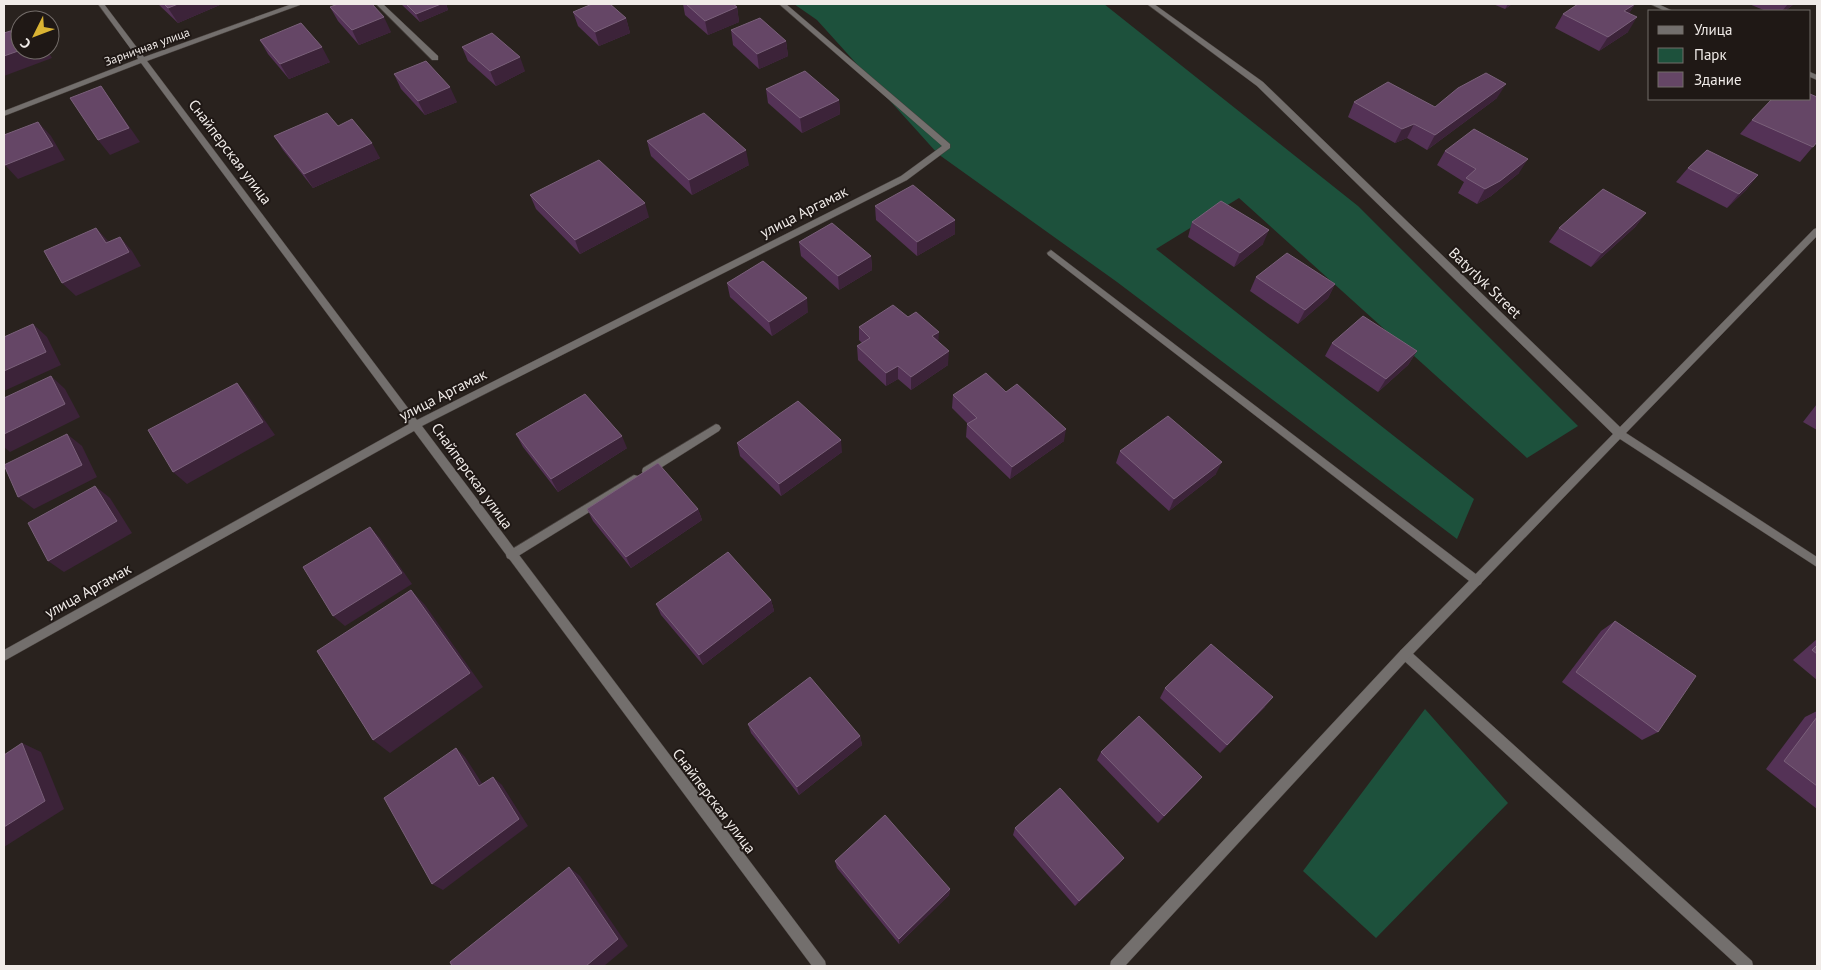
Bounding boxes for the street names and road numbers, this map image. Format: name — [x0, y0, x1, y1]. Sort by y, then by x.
street label: Зарничная улица — [102, 24, 192, 69]
street label: Снайперская улица — [185, 95, 276, 208]
street label: улица Аргамак — [757, 181, 852, 242]
street label: Batyrlyk Street — [1445, 243, 1526, 322]
street label: улица Аргамак — [396, 364, 491, 425]
street label: Снайперская улица — [427, 419, 517, 533]
street label: улица Аргамак — [41, 559, 135, 622]
street label: Снайперская улица — [669, 744, 760, 857]

